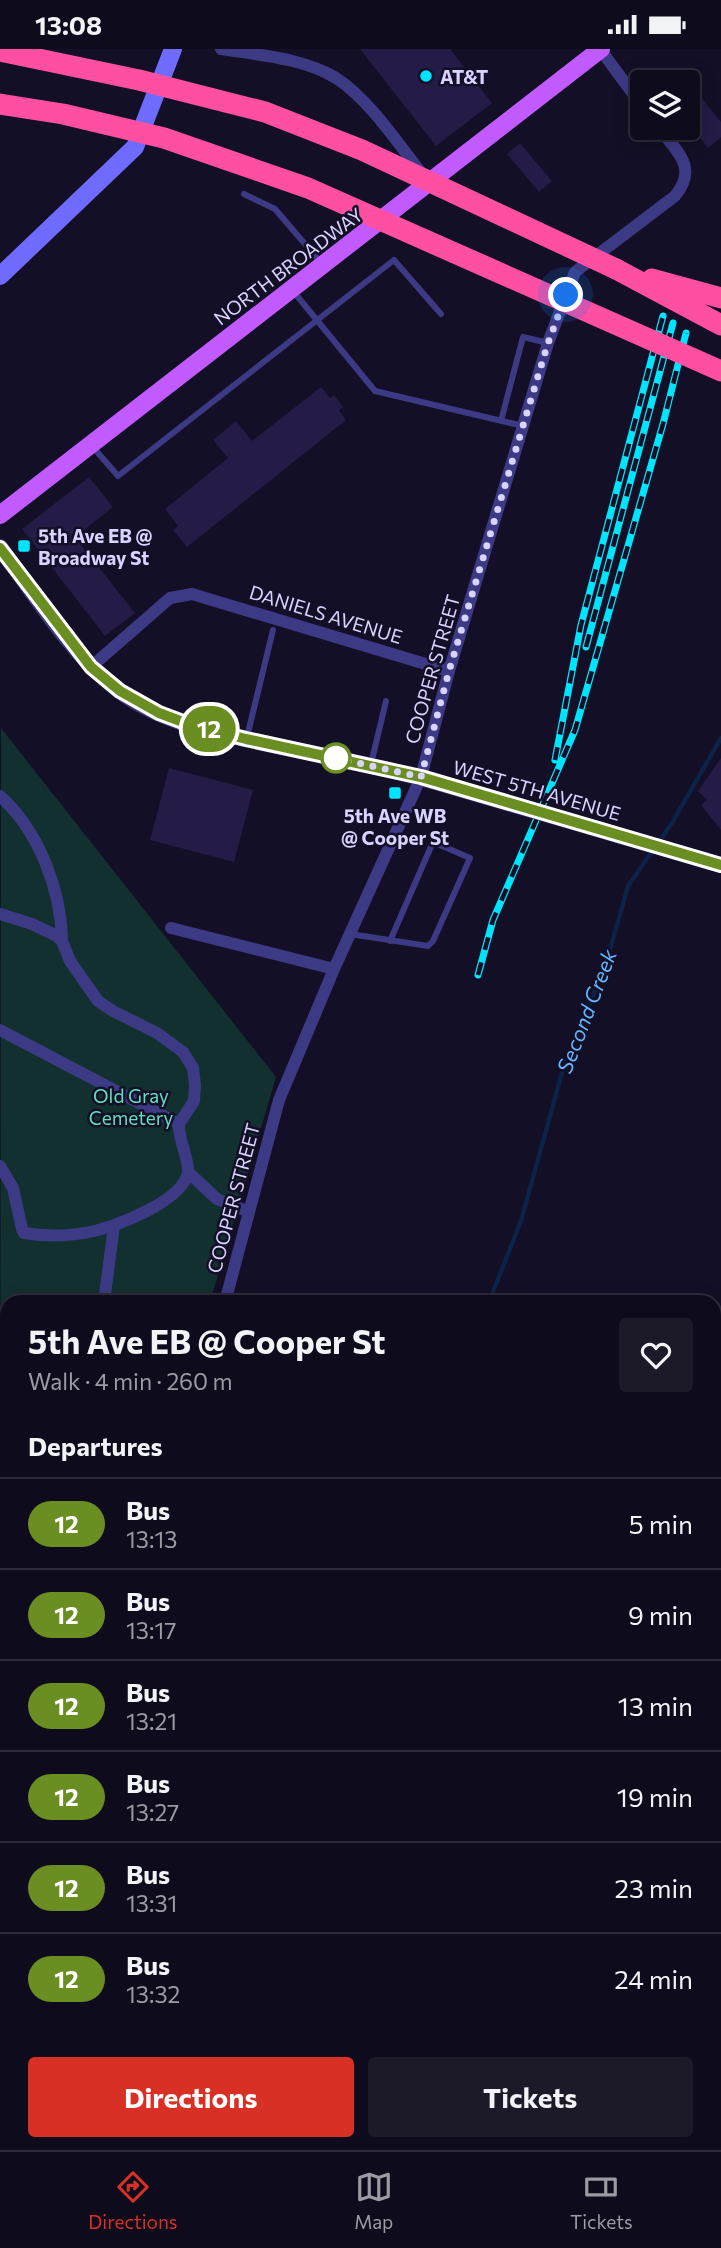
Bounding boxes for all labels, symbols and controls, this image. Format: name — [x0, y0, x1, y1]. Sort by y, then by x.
text: 13:08 — [35, 9, 102, 40]
place label: AT&T — [440, 65, 488, 88]
marker: AT&T — [418, 68, 434, 84]
map controls — [630, 70, 700, 140]
button: layers — [630, 70, 700, 140]
street label: NORTH BROADWAY — [209, 203, 367, 329]
your location — [548, 277, 583, 312]
place label: 5th Ave EB @ Broadway St — [38, 524, 153, 569]
marker: 5th Ave EB @ Broadway St — [16, 538, 32, 554]
street label: DANIELS AVENUE — [247, 580, 405, 648]
street label: COOPER STREET — [400, 592, 464, 746]
line badge: 12 — [178, 706, 241, 752]
text: 12 — [197, 714, 221, 743]
unlabelled marker — [321, 743, 351, 773]
street label: WEST 5TH AVENUE — [450, 755, 624, 825]
marker: 5th Ave WB @ Cooper St — [387, 785, 403, 801]
place label: 5th Ave WB @ Cooper St — [341, 804, 449, 849]
water label: Second Creek — [551, 945, 621, 1076]
park label: Old Gray Cemetery — [89, 1084, 173, 1129]
street label: COOPER STREET — [202, 1121, 264, 1275]
button: heart — [619, 1318, 693, 1392]
text: 5th Ave EB @ Cooper St — [28, 1320, 385, 1361]
text: Walk · 4 min · 260 m — [28, 1367, 233, 1395]
text: Departures — [28, 1430, 163, 1461]
text: Bus — [126, 1494, 170, 1525]
text: 5 min — [629, 1508, 693, 1539]
text: 12 — [54, 1509, 79, 1538]
text: 13:13 — [126, 1525, 177, 1553]
text: Bus — [126, 1585, 170, 1616]
text: 9 min — [628, 1599, 693, 1630]
text: 12 — [54, 1600, 79, 1629]
text: 13:17 — [126, 1616, 176, 1644]
text: Bus — [126, 1676, 170, 1707]
text: 13 min — [618, 1690, 693, 1721]
text: 12 — [54, 1691, 79, 1720]
text: 13:21 — [126, 1707, 177, 1735]
text: Bus — [126, 1767, 170, 1798]
text: 19 min — [617, 1781, 693, 1812]
text: 12 — [54, 1782, 79, 1811]
text: 13:27 — [126, 1798, 179, 1826]
text: Bus — [126, 1858, 170, 1889]
text: 23 min — [615, 1872, 693, 1903]
text: 12 — [54, 1873, 79, 1902]
text: 13:31 — [126, 1889, 177, 1917]
text: Bus — [126, 1949, 170, 1980]
text: 24 min — [614, 1963, 693, 1994]
text: 12 — [54, 1964, 79, 1993]
text: 13:32 — [126, 1980, 180, 2008]
button: Directions — [28, 2057, 354, 2137]
button: Tickets — [368, 2057, 693, 2137]
tab: Directions — [88, 2168, 177, 2233]
tab: Map — [354, 2168, 393, 2233]
tab: Tickets — [570, 2168, 633, 2233]

